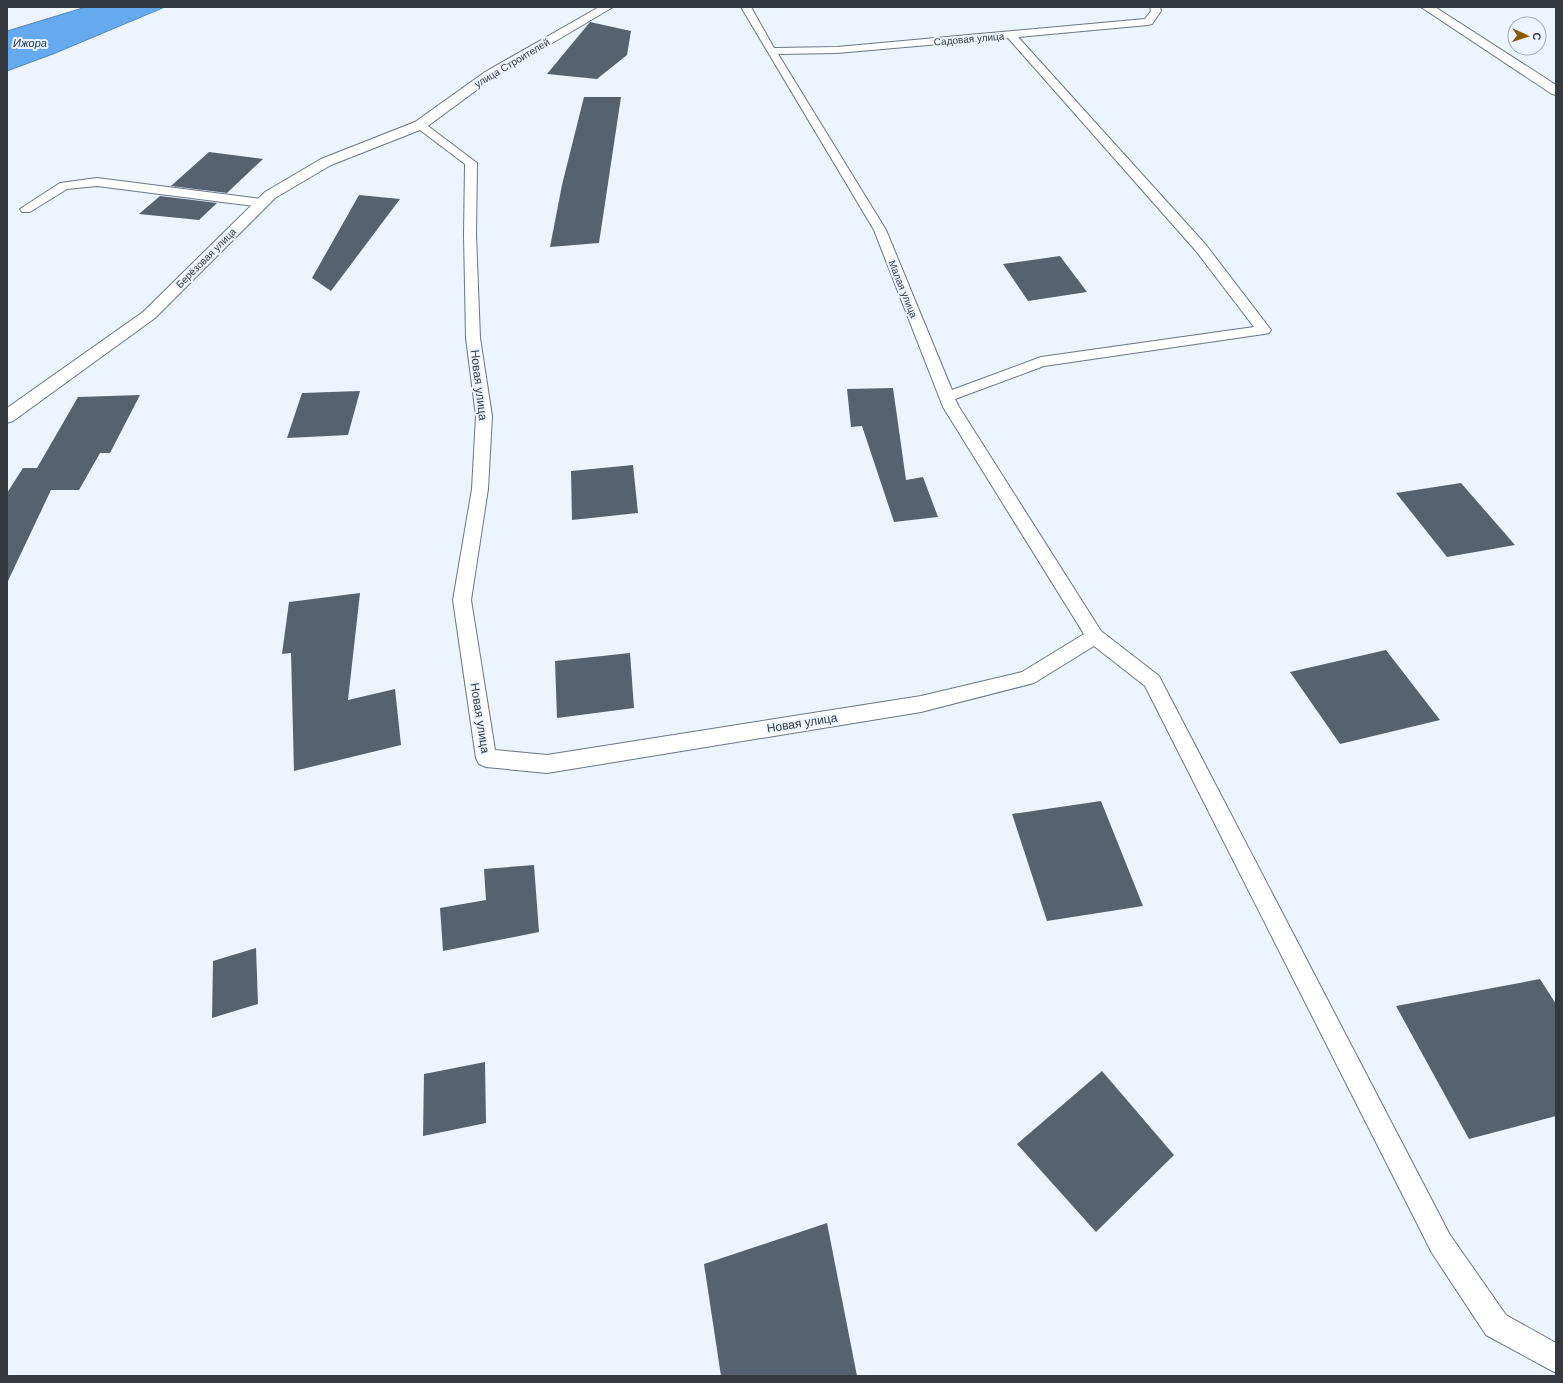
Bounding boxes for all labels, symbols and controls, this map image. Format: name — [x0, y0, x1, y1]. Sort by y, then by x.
north arrow — [1507, 16, 1547, 56]
street label: Садовая улица — [933, 30, 1005, 48]
text: С — [1531, 32, 1543, 41]
street label: улица Строителей — [473, 36, 551, 90]
water label: Ижора — [13, 37, 47, 49]
street label: Берёзовая улица — [174, 226, 238, 290]
street label: Малая улица — [886, 259, 920, 320]
street label: Новая улица — [468, 349, 490, 421]
street label: Новая улица — [468, 682, 493, 755]
street label: Новая улица — [766, 710, 839, 735]

